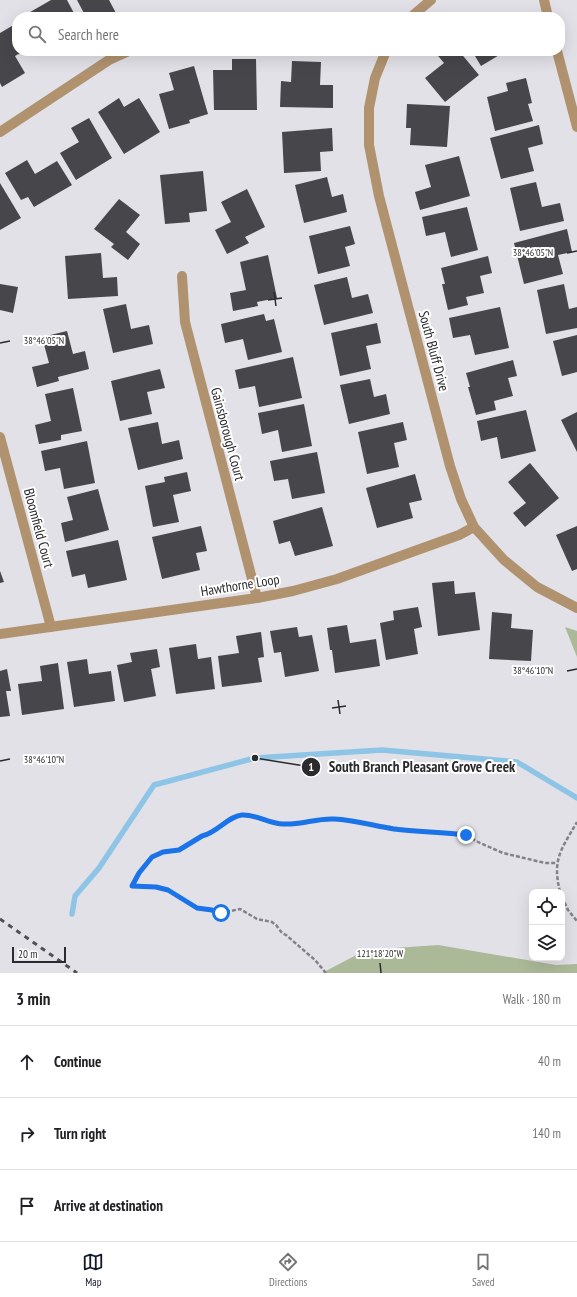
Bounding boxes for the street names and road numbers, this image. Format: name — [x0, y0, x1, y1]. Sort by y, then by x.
street label: South Bluff Drive — [415, 309, 453, 393]
street label: Gainsborough Court — [207, 385, 249, 483]
street label: Bloomfield Court — [20, 486, 58, 570]
street label: Hawthorne Loop — [199, 570, 281, 600]

